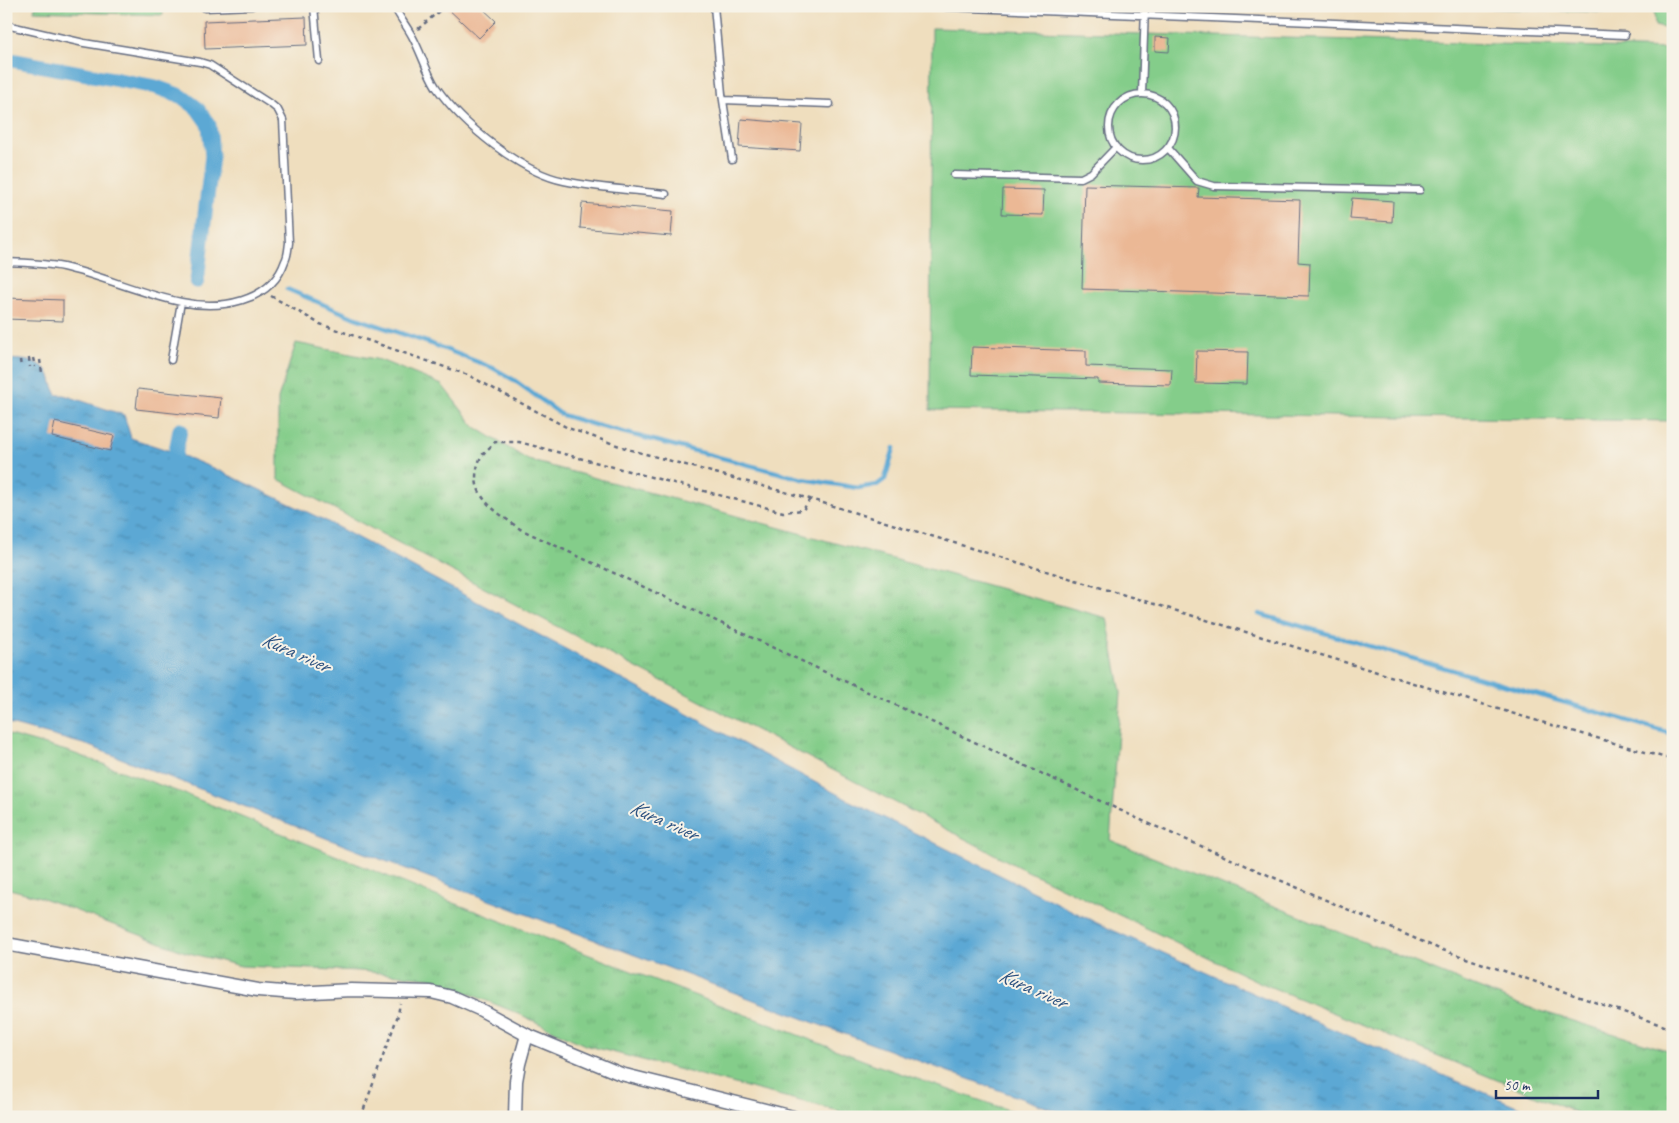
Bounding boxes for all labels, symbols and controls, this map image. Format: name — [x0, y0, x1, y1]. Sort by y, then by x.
water label: Kura river — [258, 626, 338, 680]
water label: Kura river — [626, 794, 706, 848]
water label: Kura river — [995, 962, 1075, 1016]
scale bar — [1496, 1068, 1599, 1100]
text: 50 m — [1504, 1076, 1531, 1095]

